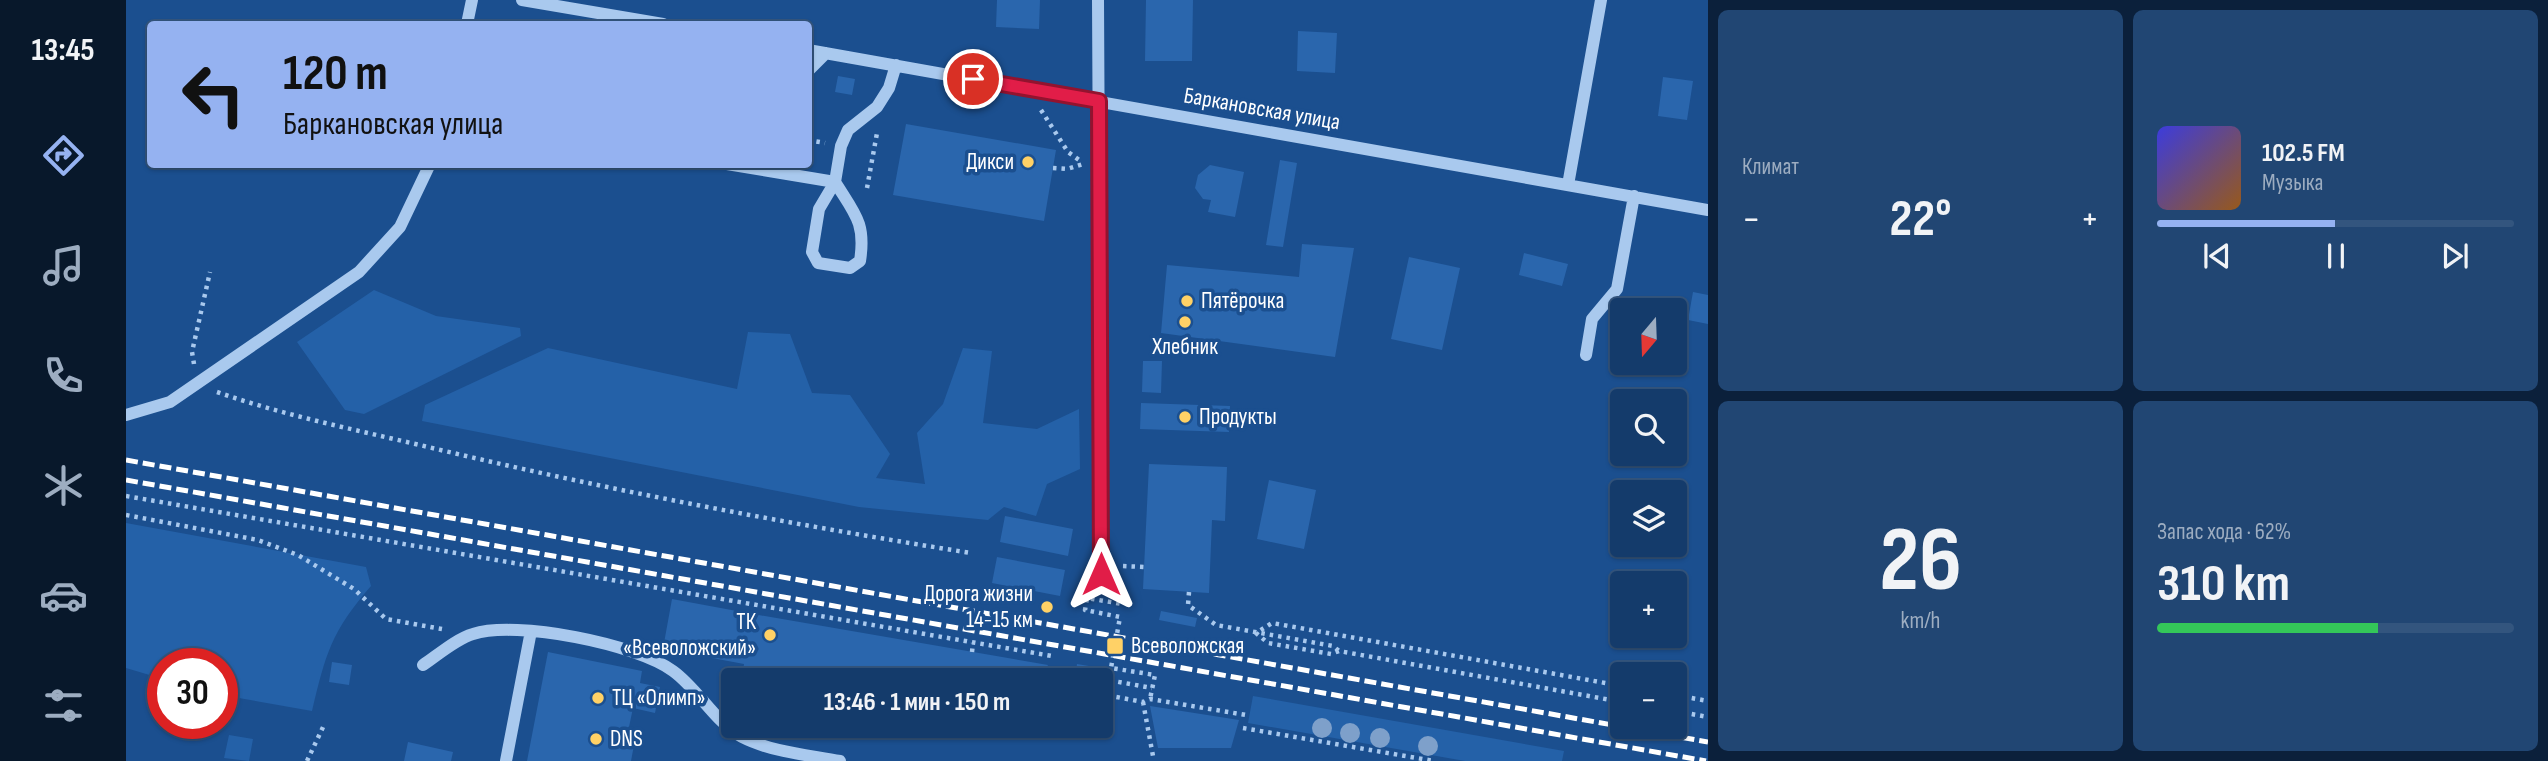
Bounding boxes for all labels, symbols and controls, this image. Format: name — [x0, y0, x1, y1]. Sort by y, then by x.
text: 13:45 — [32, 31, 95, 70]
text: 120 m — [283, 45, 388, 104]
icon: left — [168, 49, 259, 140]
pin — [943, 49, 1003, 109]
icon: arrive — [954, 60, 992, 98]
street label: Баркановская улица — [1182, 81, 1342, 137]
text: Баркановская улица — [283, 105, 503, 144]
icon: directions — [39, 131, 88, 180]
text: 102.5 FM — [2262, 138, 2345, 169]
place label: Дикси — [966, 148, 1014, 176]
text: Климат — [1742, 153, 1799, 181]
marker: Дикси — [1020, 154, 1036, 170]
text: Музыка — [2262, 169, 2323, 197]
text: 22° — [1889, 188, 1952, 251]
text: − — [1742, 197, 1761, 242]
text: + — [2080, 197, 2099, 242]
icon: previous — [2198, 237, 2236, 275]
icon: pause — [2317, 237, 2355, 275]
icon: next — [2436, 237, 2474, 275]
icon: music — [39, 241, 88, 290]
place label: Пятёрочка — [1201, 287, 1284, 315]
marker: Пятёрочка — [1179, 293, 1195, 309]
north arrow — [1610, 298, 1687, 374]
map controls — [1610, 298, 1687, 739]
marker: Хлебник — [1177, 314, 1193, 330]
place label: Хлебник — [1151, 333, 1218, 361]
icon: phone — [39, 351, 88, 400]
button: search — [1610, 389, 1687, 466]
place label: Продукты — [1199, 403, 1277, 431]
marker: Продукты — [1177, 409, 1193, 425]
icon: climate — [39, 461, 88, 510]
button: layers — [1610, 480, 1687, 557]
text: 26 — [1879, 507, 1962, 616]
text: Запас хода · 62% — [2157, 518, 2291, 546]
position arrow — [1064, 537, 1138, 611]
text: 310 km — [2157, 553, 2290, 616]
icon: car — [39, 571, 88, 620]
button: + — [1610, 571, 1687, 648]
place label: Дорога жизни 14-15 км — [924, 580, 1033, 634]
marker: Дорога жизни 14-15 км — [1039, 599, 1055, 615]
text: km/h — [1901, 607, 1940, 635]
place label: ТК «Всеволожский» — [623, 608, 757, 662]
marker: ТК «Всеволожский» — [762, 627, 778, 643]
place label: Всеволожская — [1131, 632, 1244, 660]
marker: Всеволожская — [1105, 636, 1125, 656]
speed limit sign: 30 — [147, 648, 238, 739]
button: − — [1610, 662, 1687, 739]
icon: filters — [39, 681, 88, 730]
place label: ТЦ «Олимп» — [612, 684, 706, 712]
text: 13:46 · 1 мин · 150 m — [824, 687, 1010, 718]
marker: ТЦ «Олимп» — [590, 690, 606, 706]
place label: DNS — [610, 725, 643, 753]
marker: DNS — [588, 731, 604, 747]

